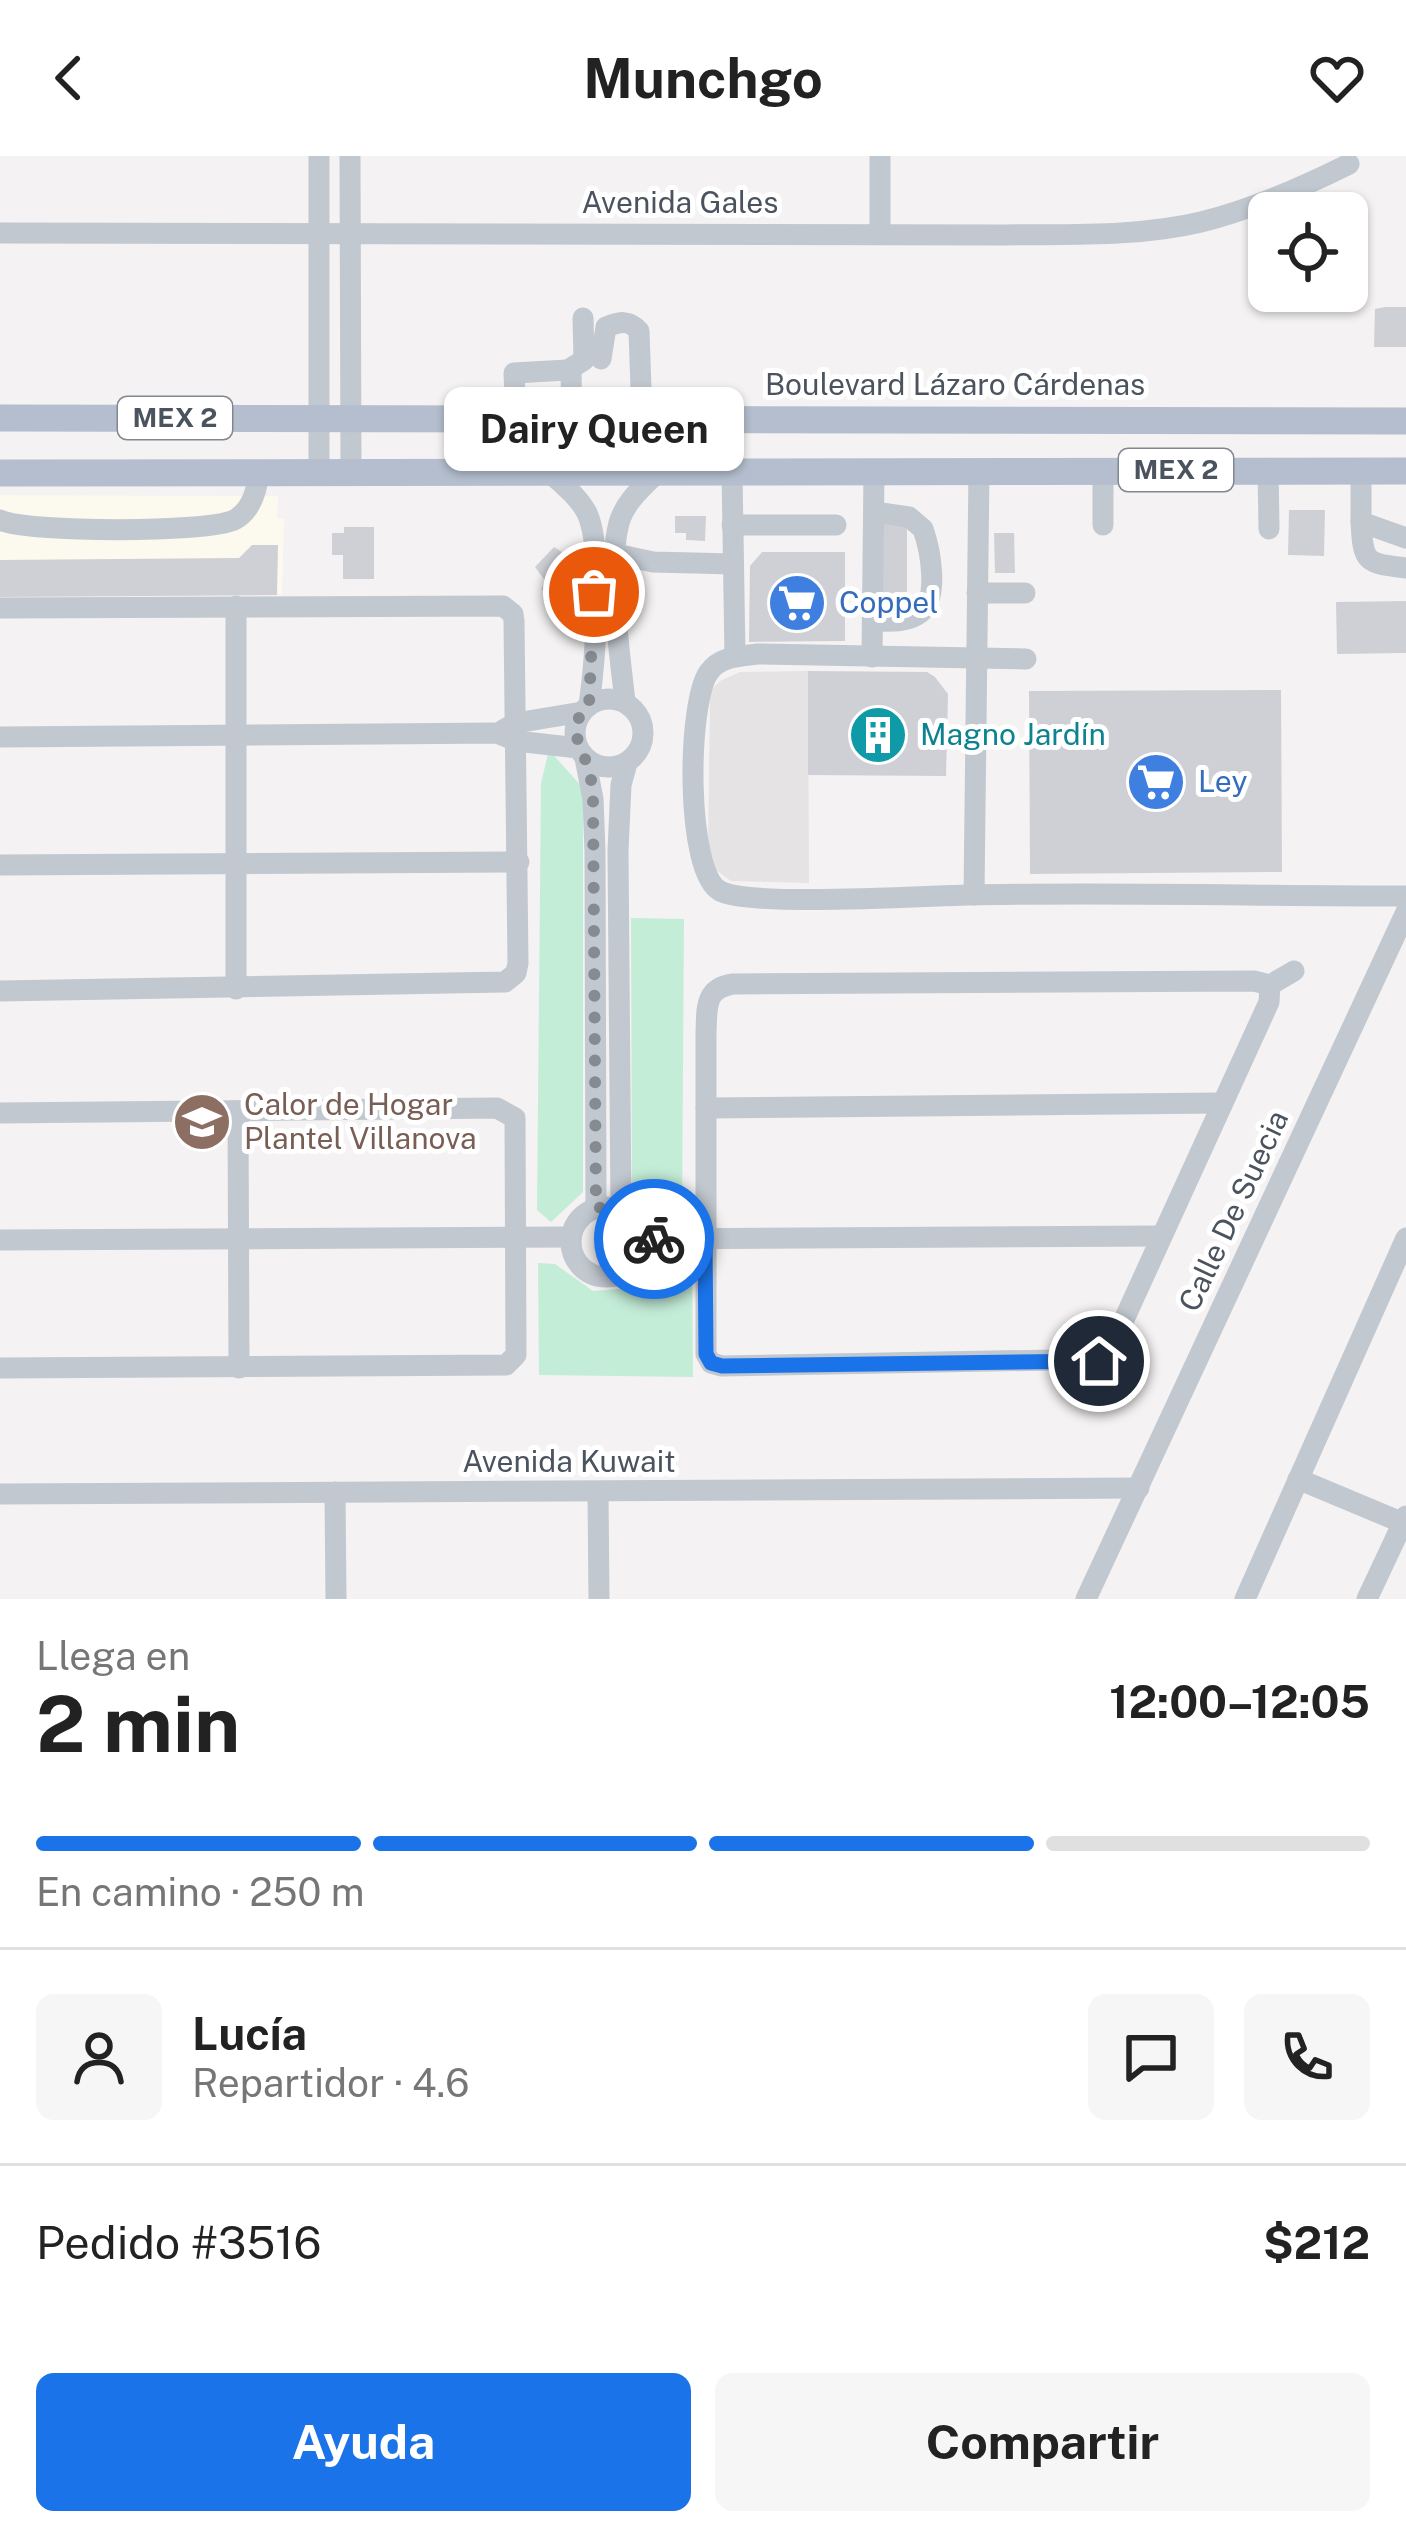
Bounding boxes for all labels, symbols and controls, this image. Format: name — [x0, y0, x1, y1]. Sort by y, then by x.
icon: back — [36, 45, 102, 111]
icon: heart — [1304, 45, 1370, 111]
text: Munchgo — [583, 47, 823, 110]
street label: Avenida Gales — [582, 184, 778, 220]
map controls — [1248, 192, 1368, 312]
button: locate — [1248, 192, 1368, 312]
street label: Boulevard Lázaro Cárdenas — [765, 366, 1145, 402]
callout: Dairy Queen — [444, 388, 744, 472]
road number: MEX 2 — [118, 397, 232, 439]
text: Dairy Queen — [479, 406, 709, 452]
road number: MEX 2 — [1119, 449, 1233, 491]
pin — [543, 541, 645, 643]
icon: bag — [561, 559, 627, 625]
supermarket icon: Coppel — [766, 572, 828, 634]
place label: Coppel — [839, 584, 938, 620]
building icon: Magno Jardín — [847, 704, 909, 766]
place label: Magno Jardín — [920, 716, 1106, 752]
supermarket icon: Ley — [1125, 751, 1187, 813]
place label: Ley — [1198, 763, 1248, 799]
place label: Calor de Hogar Plantel Villanova — [244, 1086, 477, 1156]
school or university icon: Calor de Hogar Plantel Villanova — [171, 1091, 233, 1153]
street label: Calle De Suecia — [1171, 1104, 1295, 1317]
courier — [594, 1179, 714, 1299]
icon: bike — [621, 1206, 687, 1272]
pin — [1048, 1310, 1150, 1412]
icon: home — [1066, 1328, 1132, 1394]
street label: Avenida Kuwait — [462, 1443, 676, 1479]
text: Llega en — [36, 1633, 190, 1679]
text: 12:00–12:05 — [1109, 1675, 1370, 1728]
text: 2 min — [36, 1678, 240, 1770]
text: En camino · 250 m — [36, 1869, 365, 1915]
button: person — [36, 1994, 162, 2120]
button: chat — [1088, 1994, 1214, 2120]
button: phone — [1244, 1994, 1370, 2120]
text: Lucía — [192, 2007, 307, 2060]
text: Repartidor · 4.6 — [192, 2060, 470, 2106]
text: Pedido #3516 — [36, 2216, 322, 2269]
text: $212 — [1263, 2216, 1370, 2269]
button: Ayuda — [36, 2373, 691, 2511]
button: Compartir — [715, 2373, 1370, 2511]

